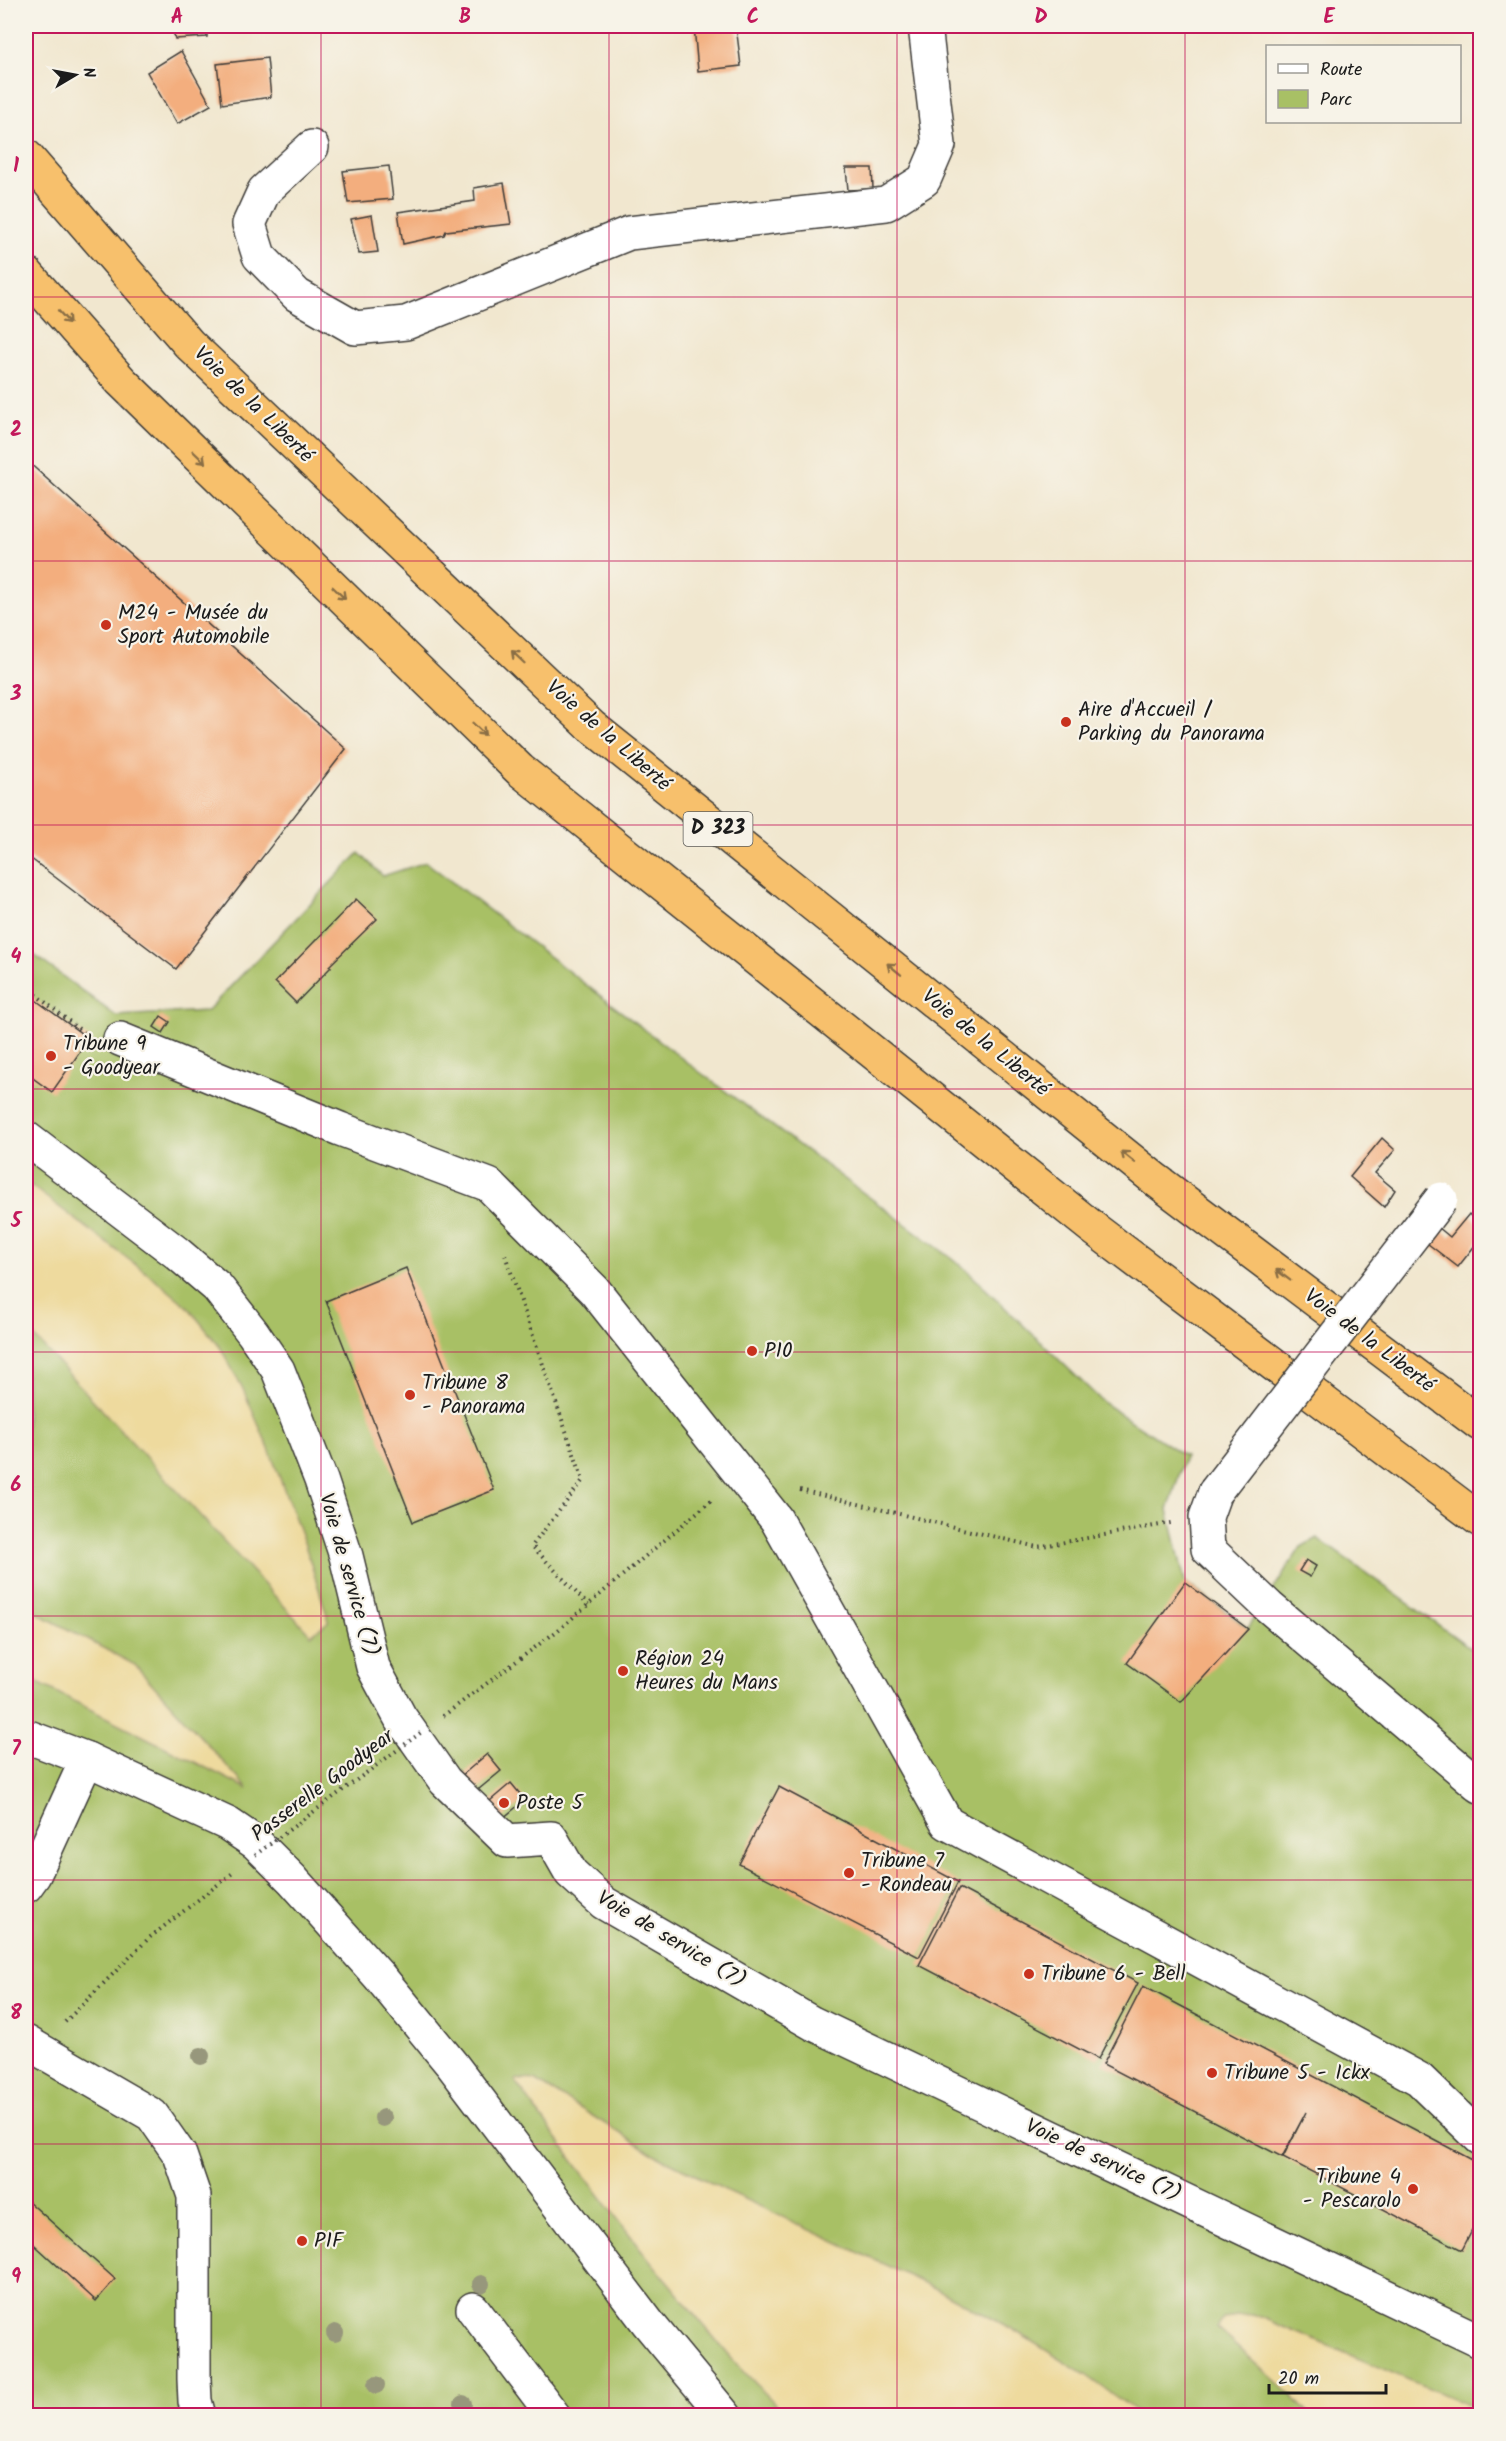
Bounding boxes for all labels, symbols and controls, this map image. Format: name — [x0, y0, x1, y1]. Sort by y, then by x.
text: A — [171, 2, 183, 34]
text: B — [459, 2, 471, 34]
text: C — [747, 2, 759, 34]
text: D — [1034, 2, 1048, 34]
text: E — [1323, 2, 1335, 34]
north arrow — [45, 45, 105, 105]
legend — [1266, 45, 1461, 123]
text: Route — [1320, 56, 1362, 85]
text: N — [75, 66, 101, 80]
text: Parc — [1320, 86, 1352, 115]
text: 1 — [13, 151, 19, 183]
one-way arrow — [57, 309, 71, 324]
street label: Voie de la Liberté — [185, 339, 321, 472]
text: 2 — [10, 415, 22, 447]
one-way arrow — [192, 450, 207, 464]
one-way arrow — [332, 586, 347, 601]
place label: M24 - Musée du Sport Automobile — [118, 597, 270, 654]
marker: M24 - Musée du Sport Automobile — [99, 618, 113, 632]
one-way arrow — [511, 650, 526, 664]
street label: Voie de la Liberté — [538, 672, 678, 800]
text: 3 — [10, 679, 22, 711]
place label: Aire d'Accueil / Parking du Panorama — [1078, 694, 1265, 751]
marker: Aire d'Accueil / Parking du Panorama — [1059, 715, 1073, 729]
one-way arrow — [471, 722, 486, 737]
road number: D 323 — [684, 812, 752, 846]
text: 4 — [11, 942, 22, 974]
one-way arrow — [886, 963, 902, 976]
street label: Voie de la Liberté — [914, 981, 1057, 1106]
place label: Tribune 9 - Goodyear — [63, 1028, 161, 1085]
marker: Tribune 9 - Goodyear — [44, 1049, 58, 1063]
one-way arrow — [1120, 1151, 1136, 1164]
text: 5 — [10, 1206, 23, 1238]
one-way arrow — [1275, 1269, 1291, 1282]
street label: Voie de la Liberté — [1297, 1281, 1442, 1402]
place label: P10 — [764, 1335, 793, 1368]
marker: P10 — [745, 1344, 759, 1358]
place label: Tribune 8 - Panorama — [422, 1367, 525, 1424]
marker: Tribune 8 - Panorama — [403, 1388, 417, 1402]
text: 6 — [11, 1470, 22, 1502]
street label: Voie de service (7) — [309, 1489, 387, 1661]
place label: Région 24 Heures du Mans — [635, 1643, 778, 1700]
marker: Région 24 Heures du Mans — [616, 1664, 630, 1678]
street label: Passerelle Goodyear — [245, 1721, 402, 1851]
text: 7 — [11, 1734, 21, 1766]
place label: Poste 5 — [516, 1787, 585, 1820]
marker: Poste 5 — [497, 1796, 511, 1810]
place label: Tribune 7 - Rondeau — [861, 1845, 952, 1902]
marker: Tribune 7 - Rondeau — [842, 1866, 856, 1880]
street label: Voie de service (7) — [590, 1882, 752, 1998]
place label: Tribune 6 - Bell — [1041, 1958, 1186, 1991]
marker: Tribune 6 - Bell — [1022, 1967, 1036, 1981]
text: 8 — [10, 1998, 22, 2030]
place label: Tribune 5 - Ickx — [1224, 2057, 1371, 2090]
marker: Tribune 5 - Ickx — [1205, 2066, 1219, 2080]
street label: Voie de service (7) — [1020, 2110, 1186, 2212]
place label: Tribune 4 - Pescarolo — [1303, 2161, 1401, 2218]
marker: Tribune 4 - Pescarolo — [1406, 2182, 1420, 2196]
place label: P1F — [314, 2225, 345, 2258]
marker: P1F — [295, 2234, 309, 2248]
text: 9 — [11, 2262, 21, 2294]
scale bar — [1269, 2357, 1386, 2395]
text: 20 m — [1278, 2365, 1319, 2394]

